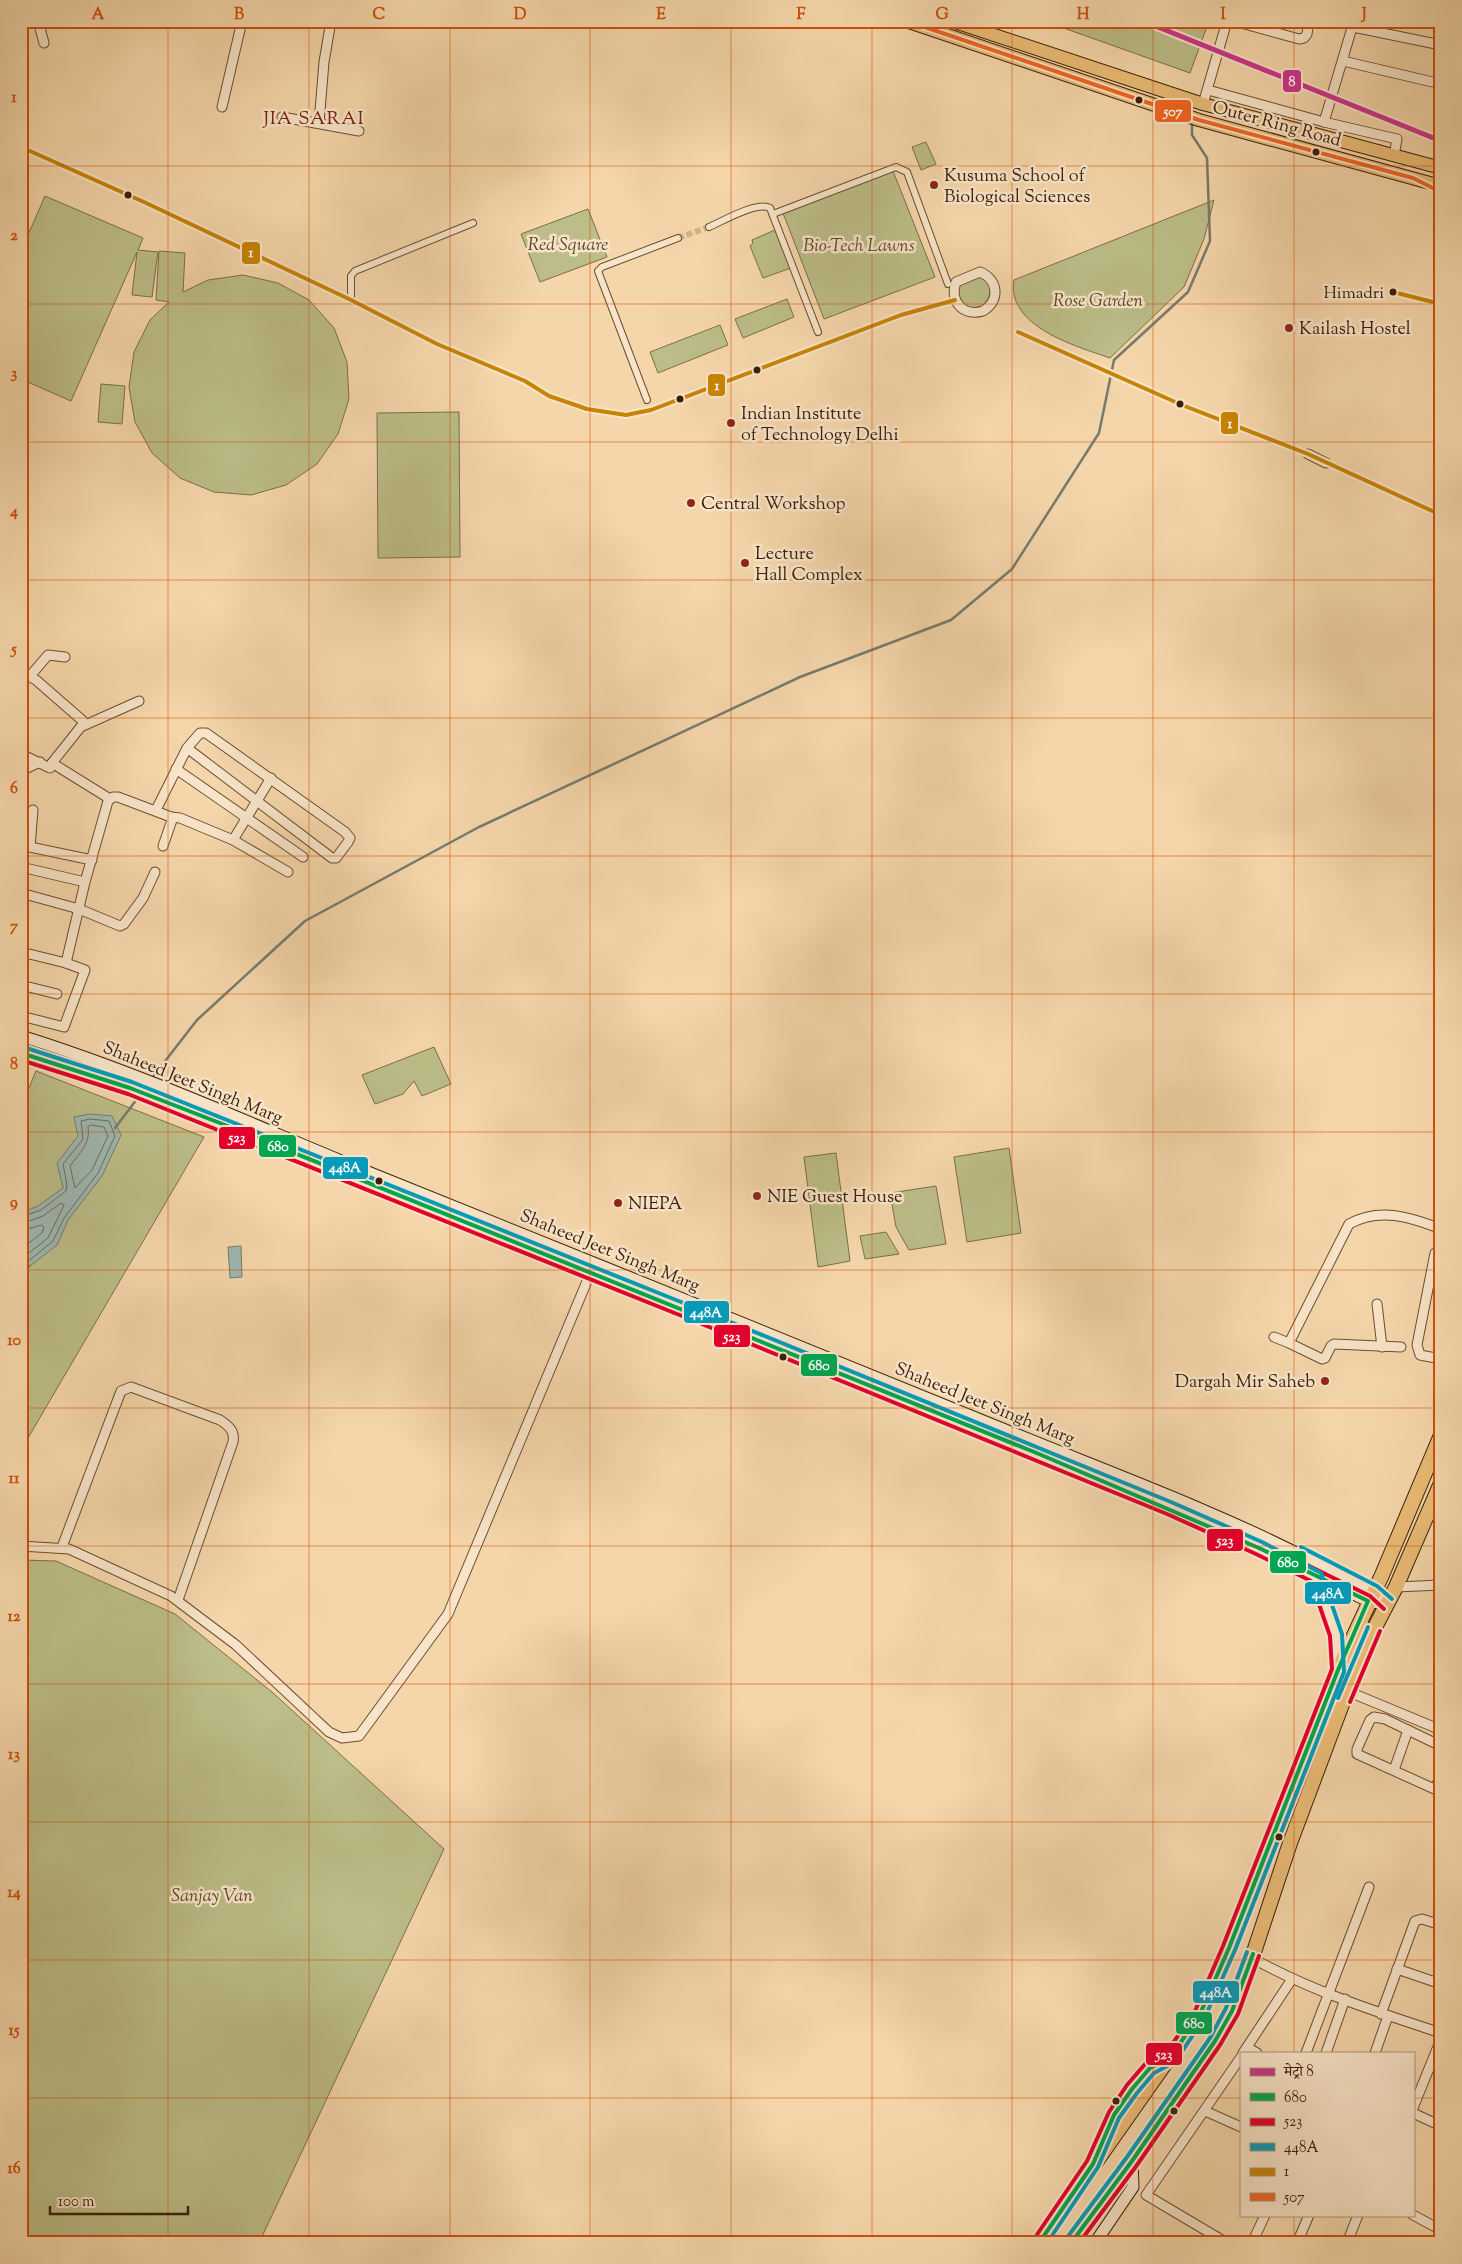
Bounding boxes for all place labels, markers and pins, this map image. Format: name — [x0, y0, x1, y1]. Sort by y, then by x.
unlabelled marker — [1134, 95, 1144, 105]
unlabelled marker — [1311, 147, 1321, 157]
place label: Kusuma School of Biological Sciences — [944, 164, 1090, 211]
marker: Kusuma School of Biological Sciences — [928, 179, 940, 191]
unlabelled marker — [123, 190, 133, 200]
place label: Himadri — [1323, 282, 1384, 306]
marker: Himadri — [1388, 287, 1398, 297]
place label: Kailash Hostel — [1299, 317, 1411, 343]
marker: Kailash Hostel — [1283, 322, 1295, 334]
unlabelled marker — [752, 365, 762, 375]
unlabelled marker — [675, 394, 685, 404]
unlabelled marker — [1175, 399, 1185, 409]
place label: Indian Institute of Technology Delhi — [741, 402, 899, 449]
marker: Indian Institute of Technology Delhi — [725, 417, 737, 429]
place label: Central Workshop — [701, 492, 846, 518]
marker: Central Workshop — [685, 497, 697, 509]
place label: Lecture Hall Complex — [755, 542, 863, 589]
marker: Lecture Hall Complex — [739, 557, 751, 569]
unlabelled marker — [374, 1176, 384, 1186]
place label: NIE Guest House — [767, 1185, 902, 1211]
marker: NIE Guest House — [751, 1190, 763, 1202]
place label: NIEPA — [628, 1192, 683, 1218]
marker: NIEPA — [612, 1197, 624, 1209]
unlabelled marker — [778, 1352, 788, 1362]
place label: Dargah Mir Saheb — [1175, 1370, 1315, 1396]
marker: Dargah Mir Saheb — [1319, 1375, 1331, 1387]
unlabelled marker — [1274, 1832, 1284, 1842]
unlabelled marker — [1111, 2096, 1121, 2106]
unlabelled marker — [1169, 2106, 1179, 2116]

